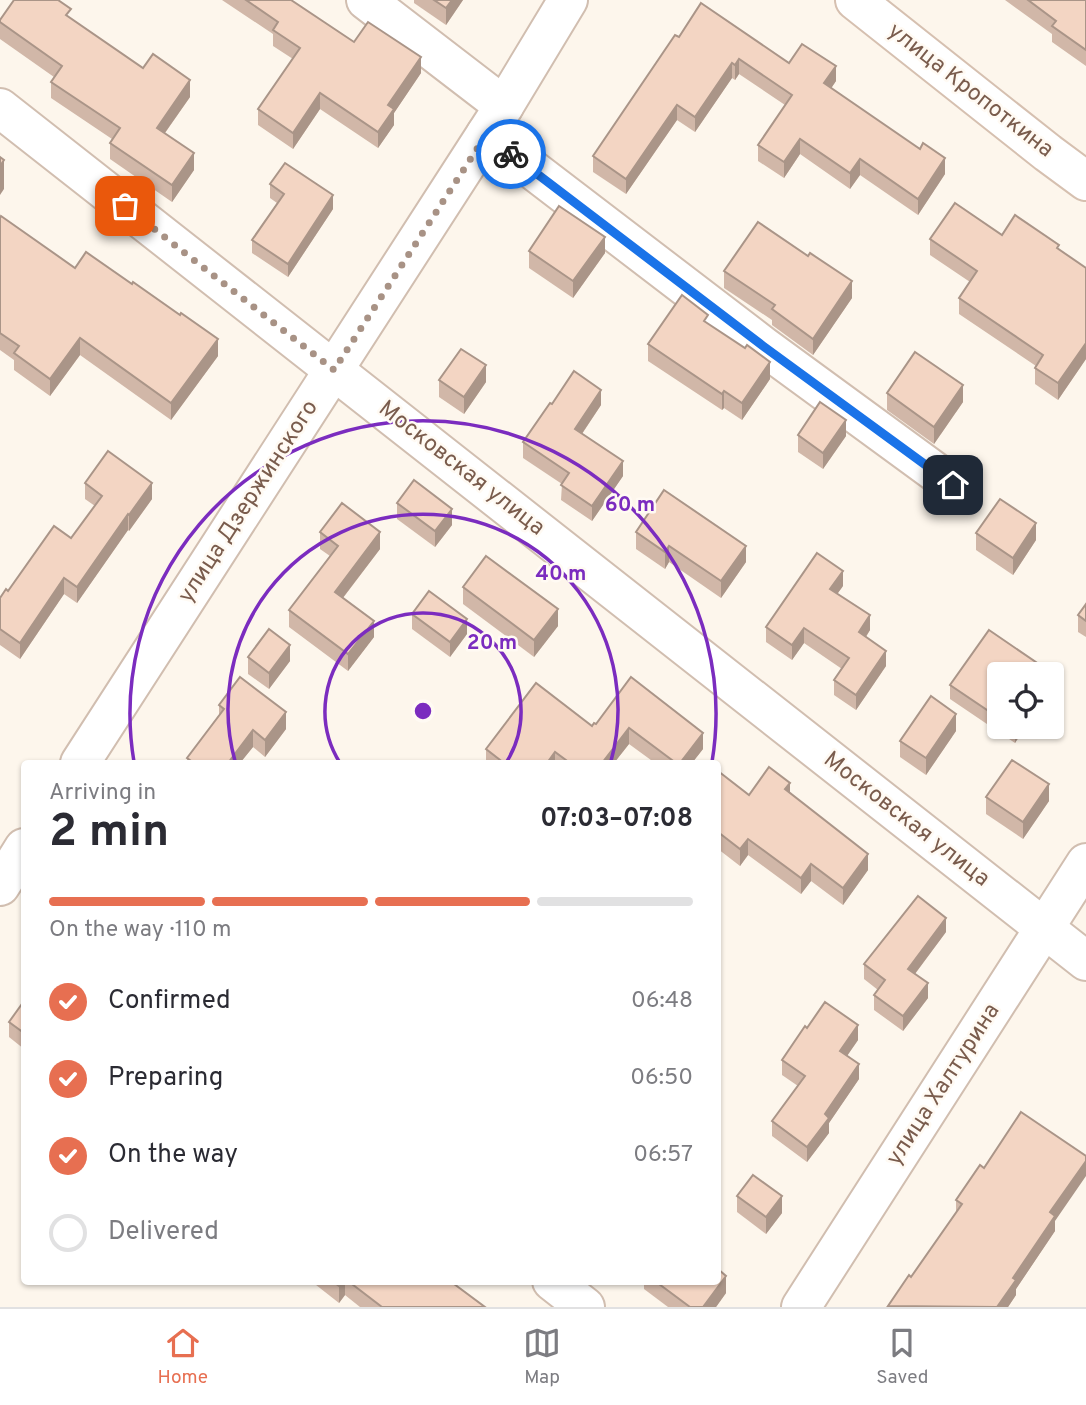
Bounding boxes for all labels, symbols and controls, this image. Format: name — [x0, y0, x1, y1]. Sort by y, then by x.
street label: улица Кропоткина — [881, 17, 1059, 165]
courier — [476, 119, 546, 189]
icon: bike — [492, 135, 530, 173]
pin — [95, 176, 155, 236]
icon: bag — [106, 187, 144, 225]
street label: улица Дзержинского — [173, 395, 325, 609]
street label: Московская улица — [372, 395, 550, 543]
pin — [923, 455, 983, 515]
icon: home — [934, 466, 972, 504]
text: 60 m — [605, 492, 655, 519]
text: 40 m — [536, 561, 586, 588]
text: 20 m — [467, 630, 517, 657]
map controls — [987, 662, 1064, 739]
button: locate — [987, 662, 1064, 739]
centre of rings — [411, 699, 435, 723]
street label: Московская улица — [817, 746, 995, 894]
text: Arriving in — [49, 779, 156, 808]
text: 07:03–07:08 — [540, 803, 693, 836]
text: 2 min — [49, 804, 169, 863]
text: On the way · 110 m — [49, 916, 232, 945]
icon: check — [49, 983, 87, 1021]
text: Confirmed — [108, 985, 231, 1018]
text: 06:48 — [631, 987, 693, 1016]
street label: улица Халтурина — [881, 998, 1007, 1172]
icon: check — [49, 1060, 87, 1098]
text: Preparing — [108, 1062, 223, 1095]
text: 06:50 — [630, 1064, 693, 1093]
icon: check — [49, 1137, 87, 1175]
text: On the way — [108, 1139, 238, 1172]
text: 06:57 — [633, 1141, 693, 1170]
text: Delivered — [108, 1216, 219, 1249]
tab: Home — [158, 1324, 208, 1390]
tab: Map — [523, 1324, 561, 1390]
tab: Saved — [876, 1324, 928, 1390]

